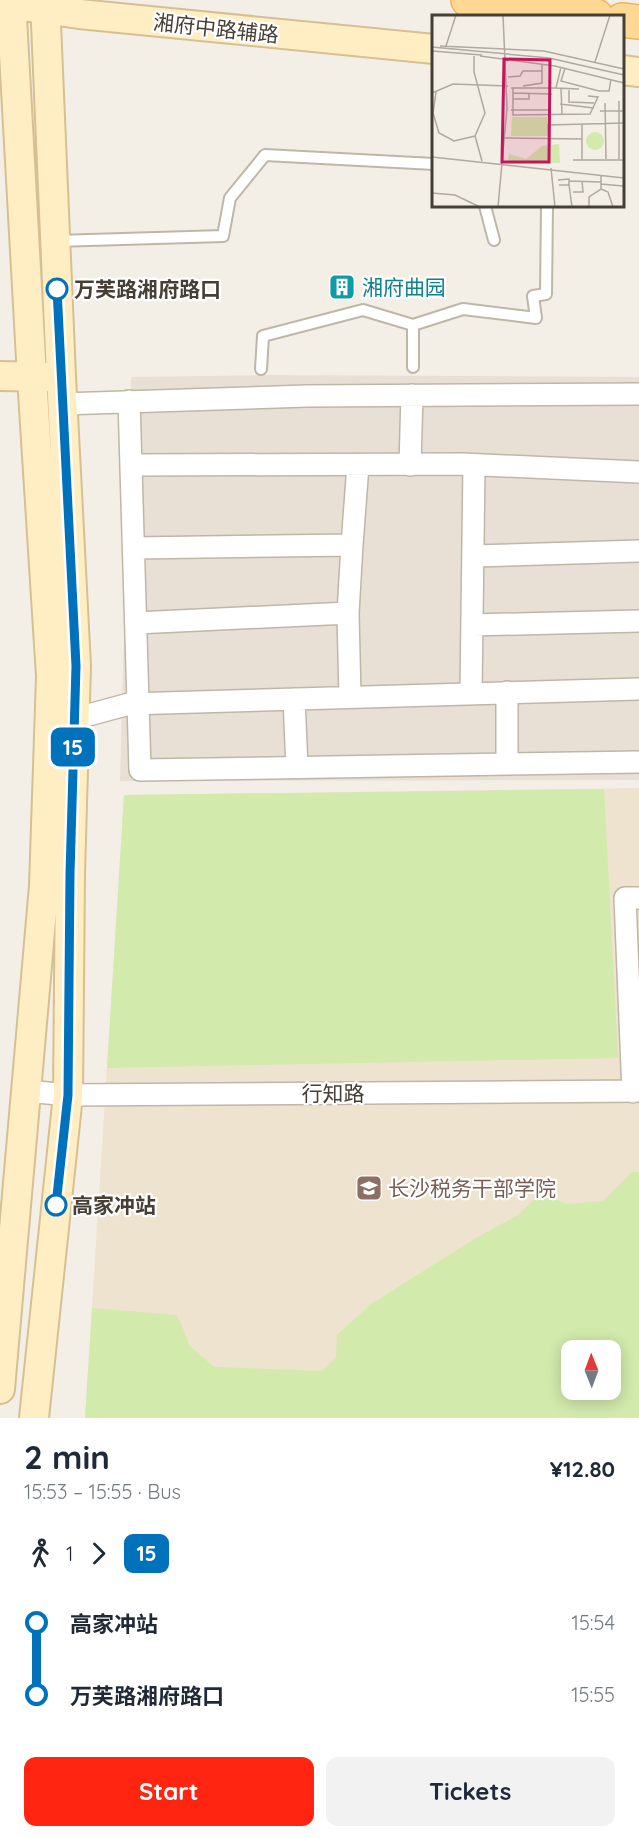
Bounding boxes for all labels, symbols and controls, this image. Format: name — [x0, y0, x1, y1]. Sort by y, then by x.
street label: 湘府中路辅路 — [152, 8, 280, 48]
inset map — [432, 15, 624, 207]
building icon: 湘府曲园 — [327, 272, 357, 302]
place label: 湘府曲园 — [362, 274, 446, 300]
place label: 万芙路湘府路口 — [74, 276, 221, 302]
marker: 万芙路湘府路口 — [46, 278, 68, 300]
line badge: 15 — [46, 728, 100, 766]
text: 15 — [63, 734, 83, 760]
street label: 行知路 — [302, 1080, 365, 1106]
school or university icon: 长沙税务干部学院 — [354, 1173, 384, 1203]
place label: 长沙税务干部学院 — [388, 1175, 556, 1201]
place label: 高家冲站 — [72, 1192, 156, 1218]
marker: 高家冲站 — [45, 1194, 67, 1216]
north arrow — [561, 1340, 621, 1400]
map controls — [561, 1340, 621, 1400]
text: 2 min — [24, 1436, 110, 1477]
text: ¥12.80 — [550, 1455, 615, 1483]
text: 15:53 – 15:55 · Bus — [24, 1479, 181, 1504]
icon: walk — [24, 1537, 57, 1570]
icon: forward — [82, 1537, 115, 1570]
text: 15 — [136, 1540, 157, 1566]
text: 1 — [66, 1541, 73, 1566]
text: 高家冲站 — [70, 1610, 158, 1638]
text: 15:54 — [572, 1610, 615, 1635]
text: 万芙路湘府路口 — [70, 1682, 224, 1710]
text: 15:55 — [571, 1682, 615, 1707]
button: Start — [24, 1757, 314, 1826]
button: Tickets — [326, 1757, 615, 1826]

